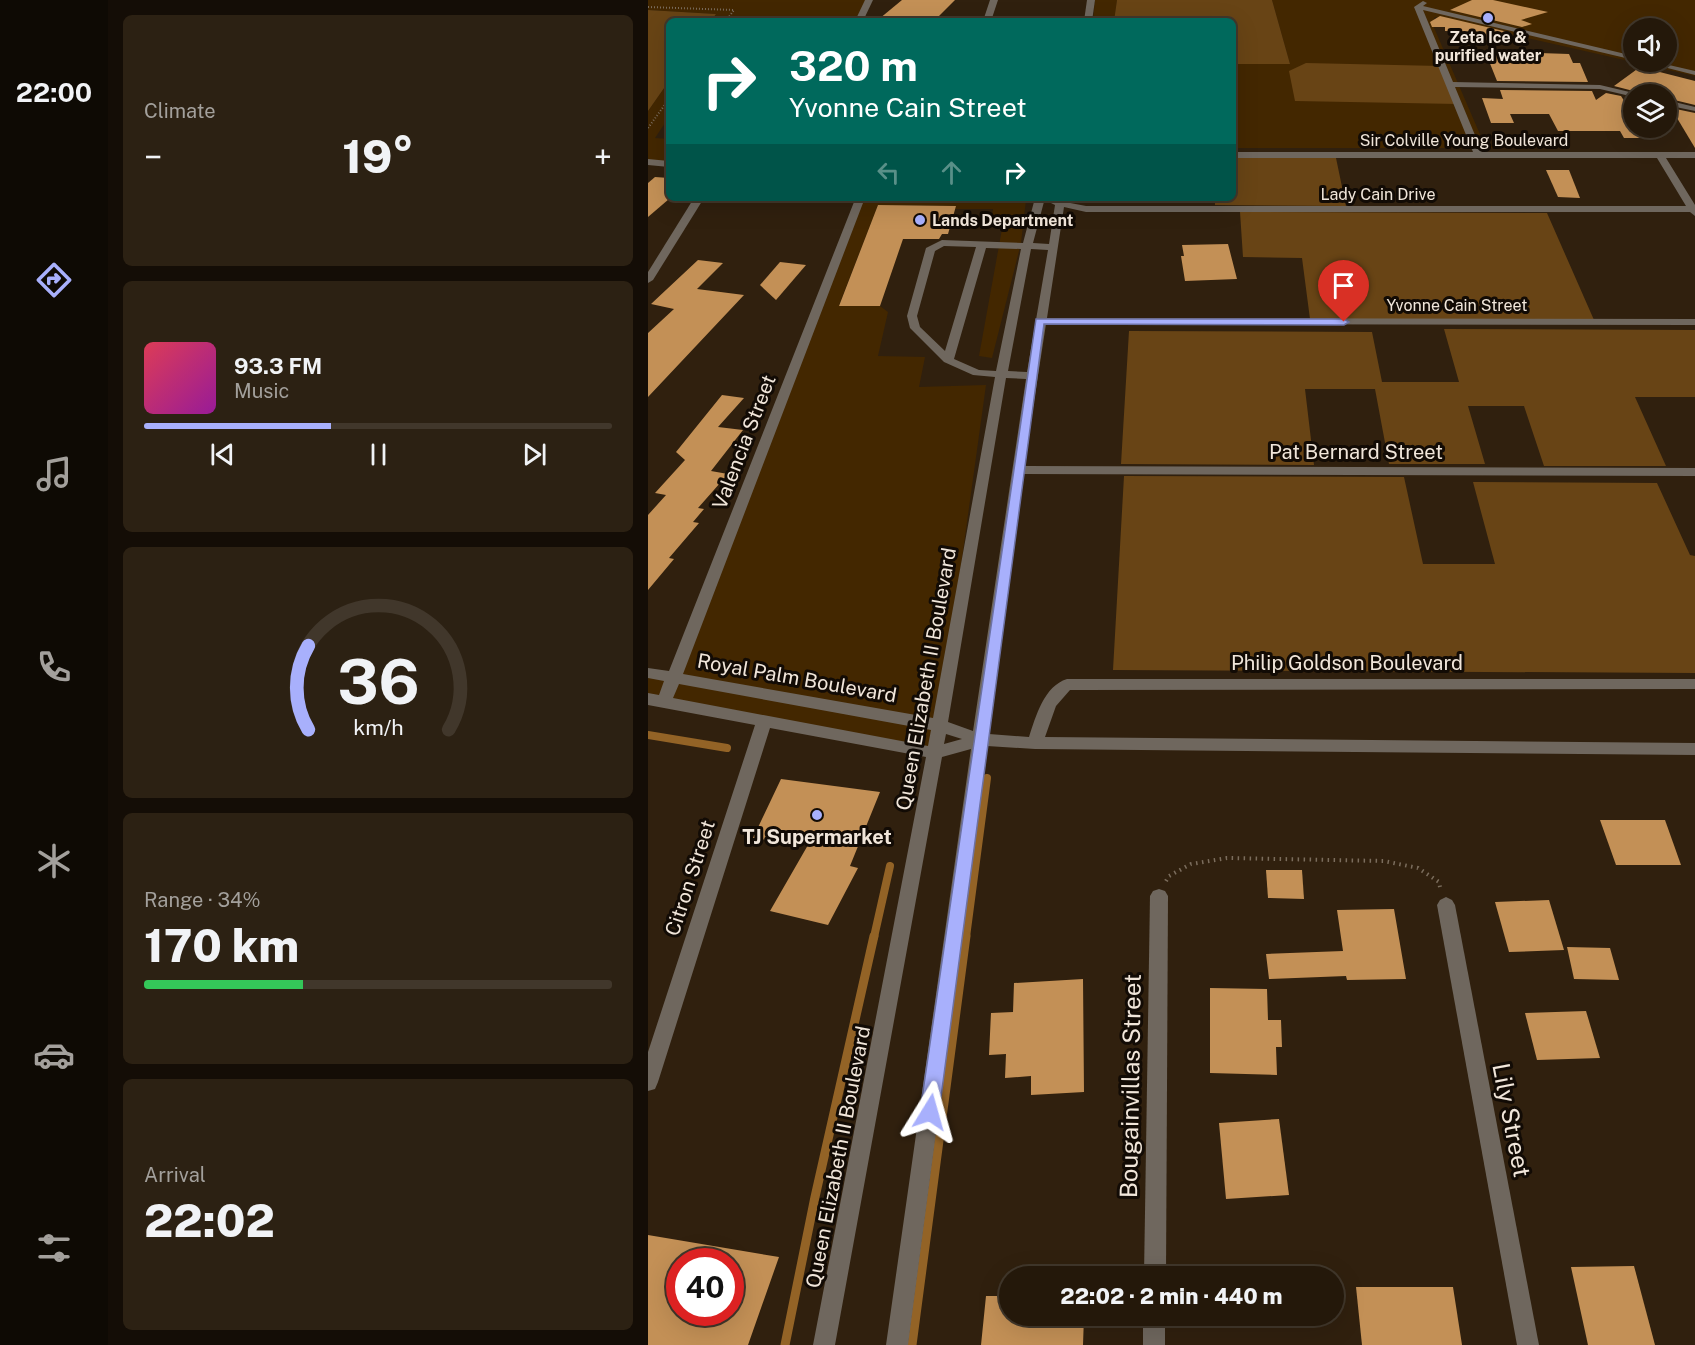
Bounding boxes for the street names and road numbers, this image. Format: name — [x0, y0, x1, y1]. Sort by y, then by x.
street label: Sir Colville Young Boulevard — [1360, 131, 1568, 150]
street label: Lady Cain Drive — [1321, 185, 1436, 204]
street label: Yvonne Cain Street — [1387, 296, 1527, 315]
street label: Valencia Street — [707, 371, 781, 513]
street label: Pat Bernard Street — [1269, 440, 1443, 464]
street label: Queen Elizabeth II Boulevard — [891, 546, 961, 812]
street label: Royal Palm Boulevard — [695, 649, 899, 707]
street label: Philip Goldson Boulevard — [1231, 651, 1463, 675]
street label: Citron Street — [660, 817, 720, 939]
street label: Bougainvillas Street — [1114, 974, 1146, 1198]
street label: Queen Elizabeth II Boulevard — [801, 1024, 875, 1290]
street label: Lily Street — [1487, 1061, 1537, 1179]

